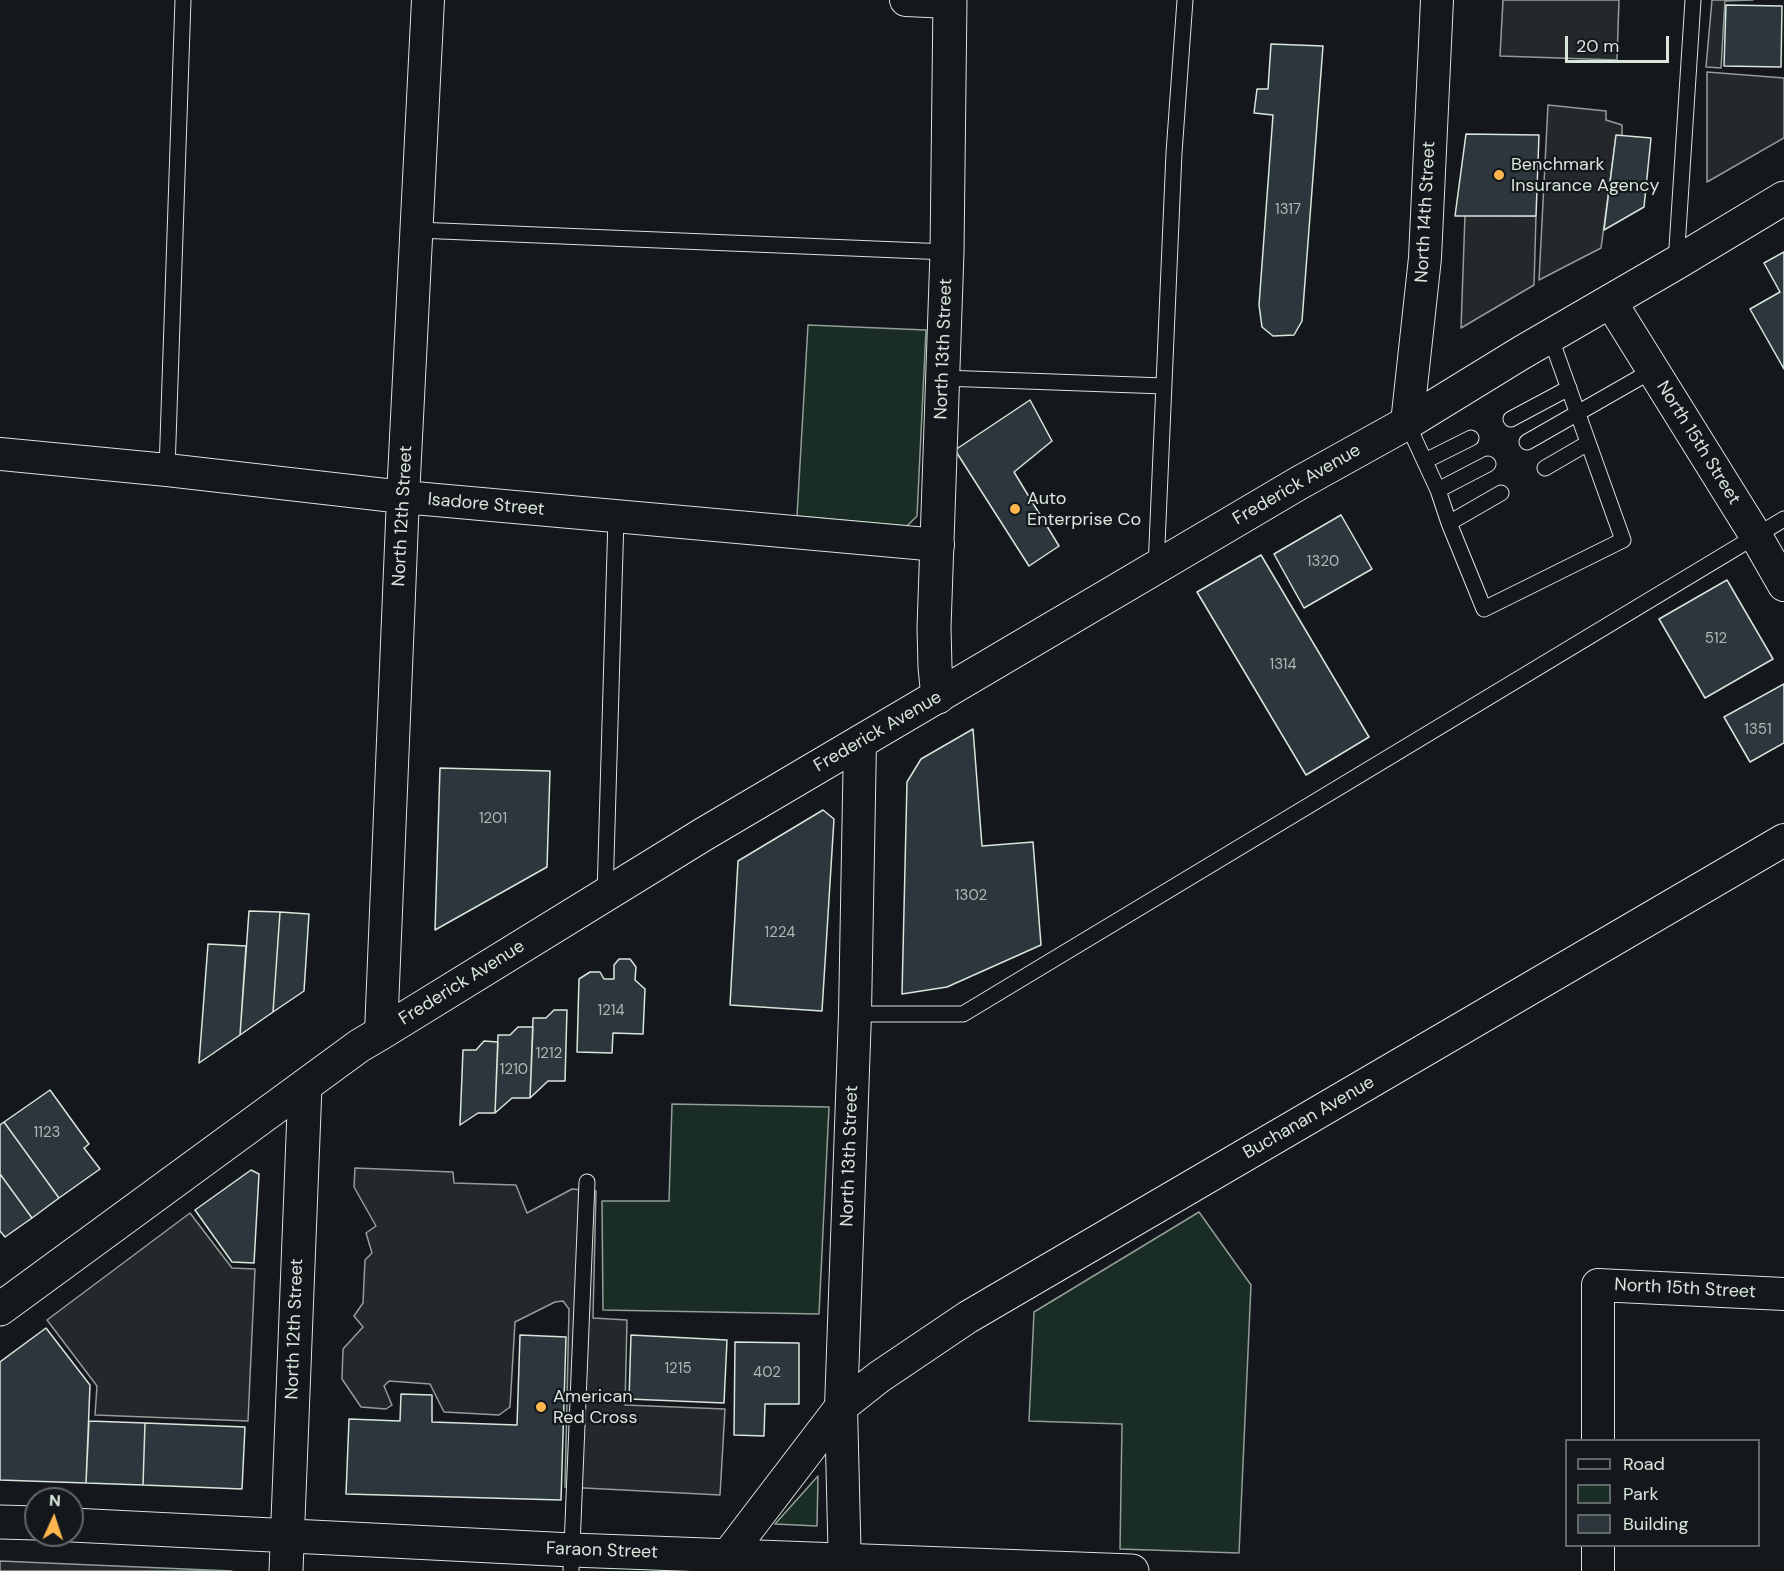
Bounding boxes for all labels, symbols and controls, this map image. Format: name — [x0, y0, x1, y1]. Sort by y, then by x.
scale bar — [1568, 24, 1672, 62]
text: 20 m — [1576, 34, 1619, 58]
street label: North 14th Street — [1412, 141, 1440, 283]
place label: Benchmark Insurance Agency — [1511, 154, 1659, 196]
marker: Benchmark Insurance Agency — [1492, 168, 1506, 182]
house number: 1317 — [1275, 201, 1301, 219]
street label: North 13th Street — [931, 278, 957, 420]
street label: North 15th Street — [1651, 377, 1745, 509]
street label: Frederick Avenue — [1229, 440, 1365, 530]
street label: North 12th Street — [389, 445, 417, 587]
place label: Auto Enterprise Co — [1027, 488, 1141, 530]
street label: Isadore Street — [427, 489, 545, 521]
marker: Auto Enterprise Co — [1008, 502, 1022, 516]
house number: 1320 — [1307, 553, 1339, 571]
house number: 512 — [1705, 630, 1727, 648]
house number: 1314 — [1269, 656, 1297, 674]
street label: Frederick Avenue — [810, 687, 946, 777]
house number: 1351 — [1744, 721, 1772, 739]
house number: 1201 — [479, 810, 507, 828]
house number: 1302 — [955, 887, 987, 905]
house number: 1224 — [765, 924, 795, 942]
street label: Frederick Avenue — [395, 936, 529, 1030]
house number: 1214 — [597, 1002, 625, 1020]
house number: 1212 — [536, 1045, 562, 1063]
house number: 1210 — [500, 1061, 528, 1079]
street label: Buchanan Avenue — [1240, 1072, 1378, 1164]
street label: North 13th Street — [837, 1085, 863, 1227]
house number: 1123 — [34, 1124, 60, 1142]
street label: North 12th Street — [282, 1258, 308, 1400]
street label: North 15th Street — [1614, 1275, 1756, 1303]
house number: 1215 — [664, 1360, 692, 1378]
house number: 402 — [753, 1364, 781, 1382]
place label: American Red Cross — [553, 1386, 637, 1428]
marker: American Red Cross — [534, 1400, 548, 1414]
legend — [1565, 1439, 1760, 1547]
text: Road — [1623, 1452, 1665, 1476]
text: Park — [1623, 1482, 1659, 1506]
north arrow — [24, 1487, 84, 1547]
text: N — [48, 1490, 61, 1511]
text: Building — [1623, 1512, 1688, 1536]
street label: Faraon Street — [546, 1538, 658, 1564]

